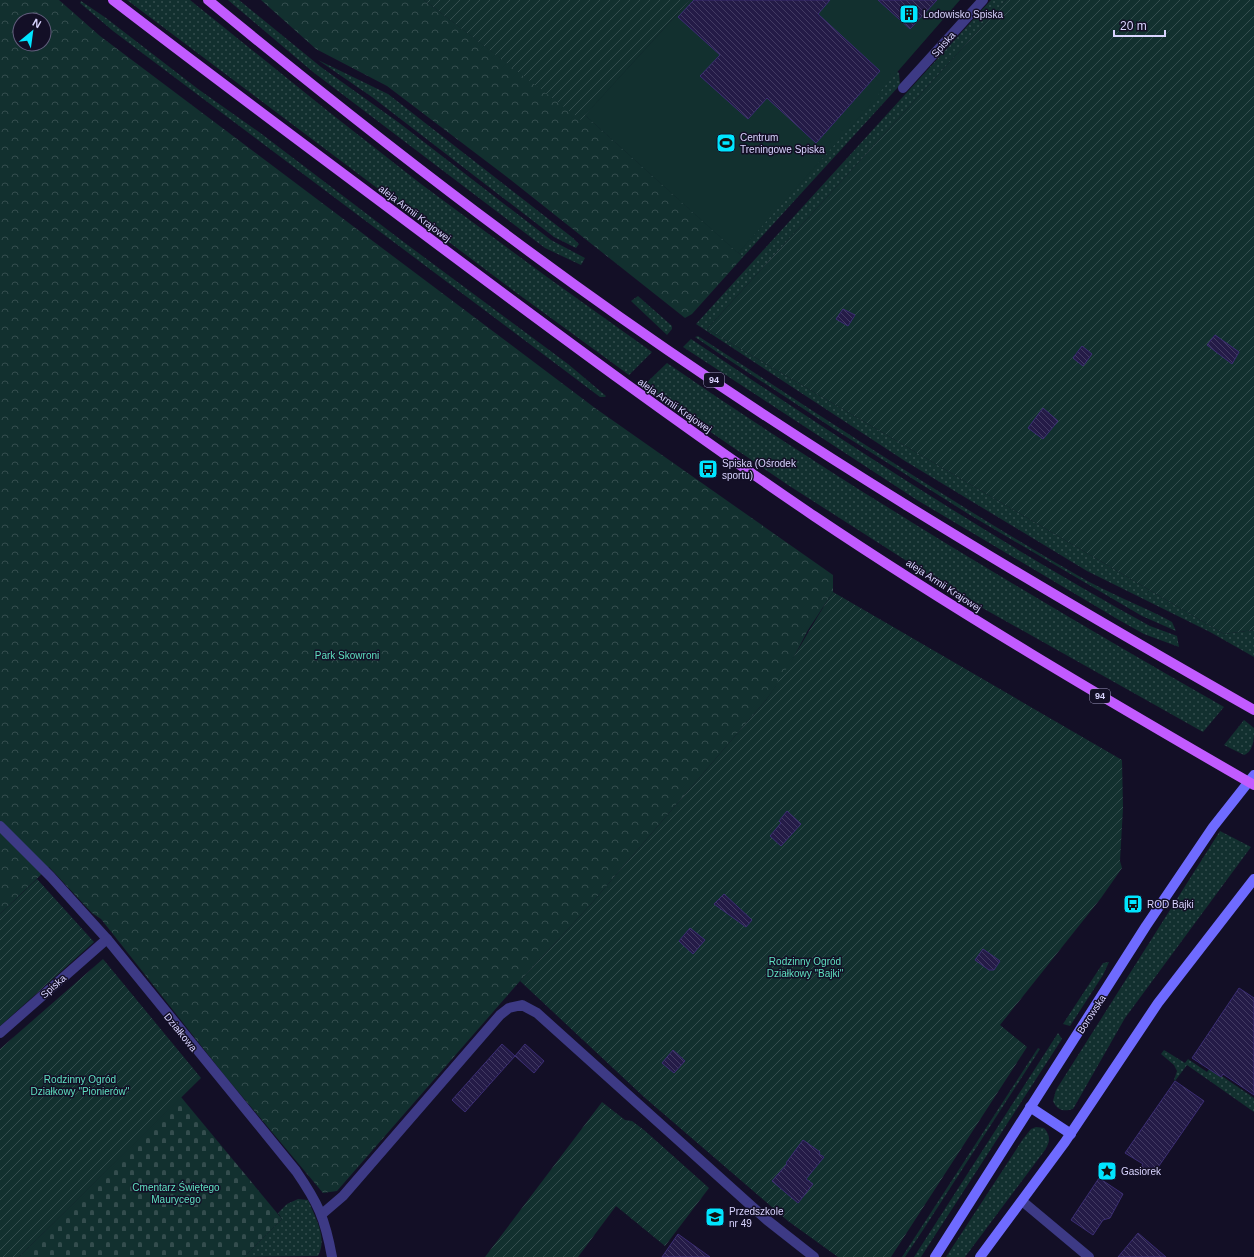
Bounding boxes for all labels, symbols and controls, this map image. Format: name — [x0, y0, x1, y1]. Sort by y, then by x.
building icon: Lodowisko Spiska — [898, 3, 920, 25]
place label: Lodowisko Spiska — [923, 9, 1003, 20]
north arrow — [12, 12, 52, 52]
scale bar — [1114, 12, 1165, 38]
text: N — [30, 16, 43, 30]
text: 20 m — [1120, 19, 1147, 33]
street label: Spiska — [929, 29, 958, 59]
sports icon: Centrum Treningowe Spiska — [715, 132, 737, 154]
place label: Centrum Treningowe Spiska — [740, 132, 825, 155]
street label: aleja Armii Krajowej — [377, 183, 453, 244]
road number: 94 — [704, 373, 724, 387]
street label: aleja Armii Krajowej — [636, 376, 714, 435]
bus stop icon: Spiska (Ośrodek sportu) — [697, 458, 719, 480]
place label: Spiska (Ośrodek sportu) — [722, 458, 797, 481]
street label: aleja Armii Krajowej — [904, 557, 983, 614]
park label: Park Skowroni — [315, 650, 379, 661]
road number: 94 — [1090, 689, 1110, 703]
bus stop icon: ROD Bajki — [1122, 893, 1144, 915]
place label: ROD Bajki — [1147, 899, 1194, 910]
park label: Rodzinny Ogród Działkowy "Bajki" — [767, 956, 844, 979]
street label: Spiska — [39, 972, 68, 1001]
street label: Borowska — [1075, 992, 1108, 1036]
street label: Działkowa — [162, 1011, 199, 1054]
park label: Rodzinny Ogród Działkowy "Pionierów" — [31, 1074, 130, 1097]
place icon: Gasiorek — [1096, 1160, 1118, 1182]
place label: Gasiorek — [1121, 1166, 1162, 1177]
park label: Cmentarz Świętego Maurycego — [132, 1181, 220, 1205]
school or university icon: Przedszkole nr 49 — [704, 1206, 726, 1228]
place label: Przedszkole nr 49 — [729, 1206, 784, 1229]

